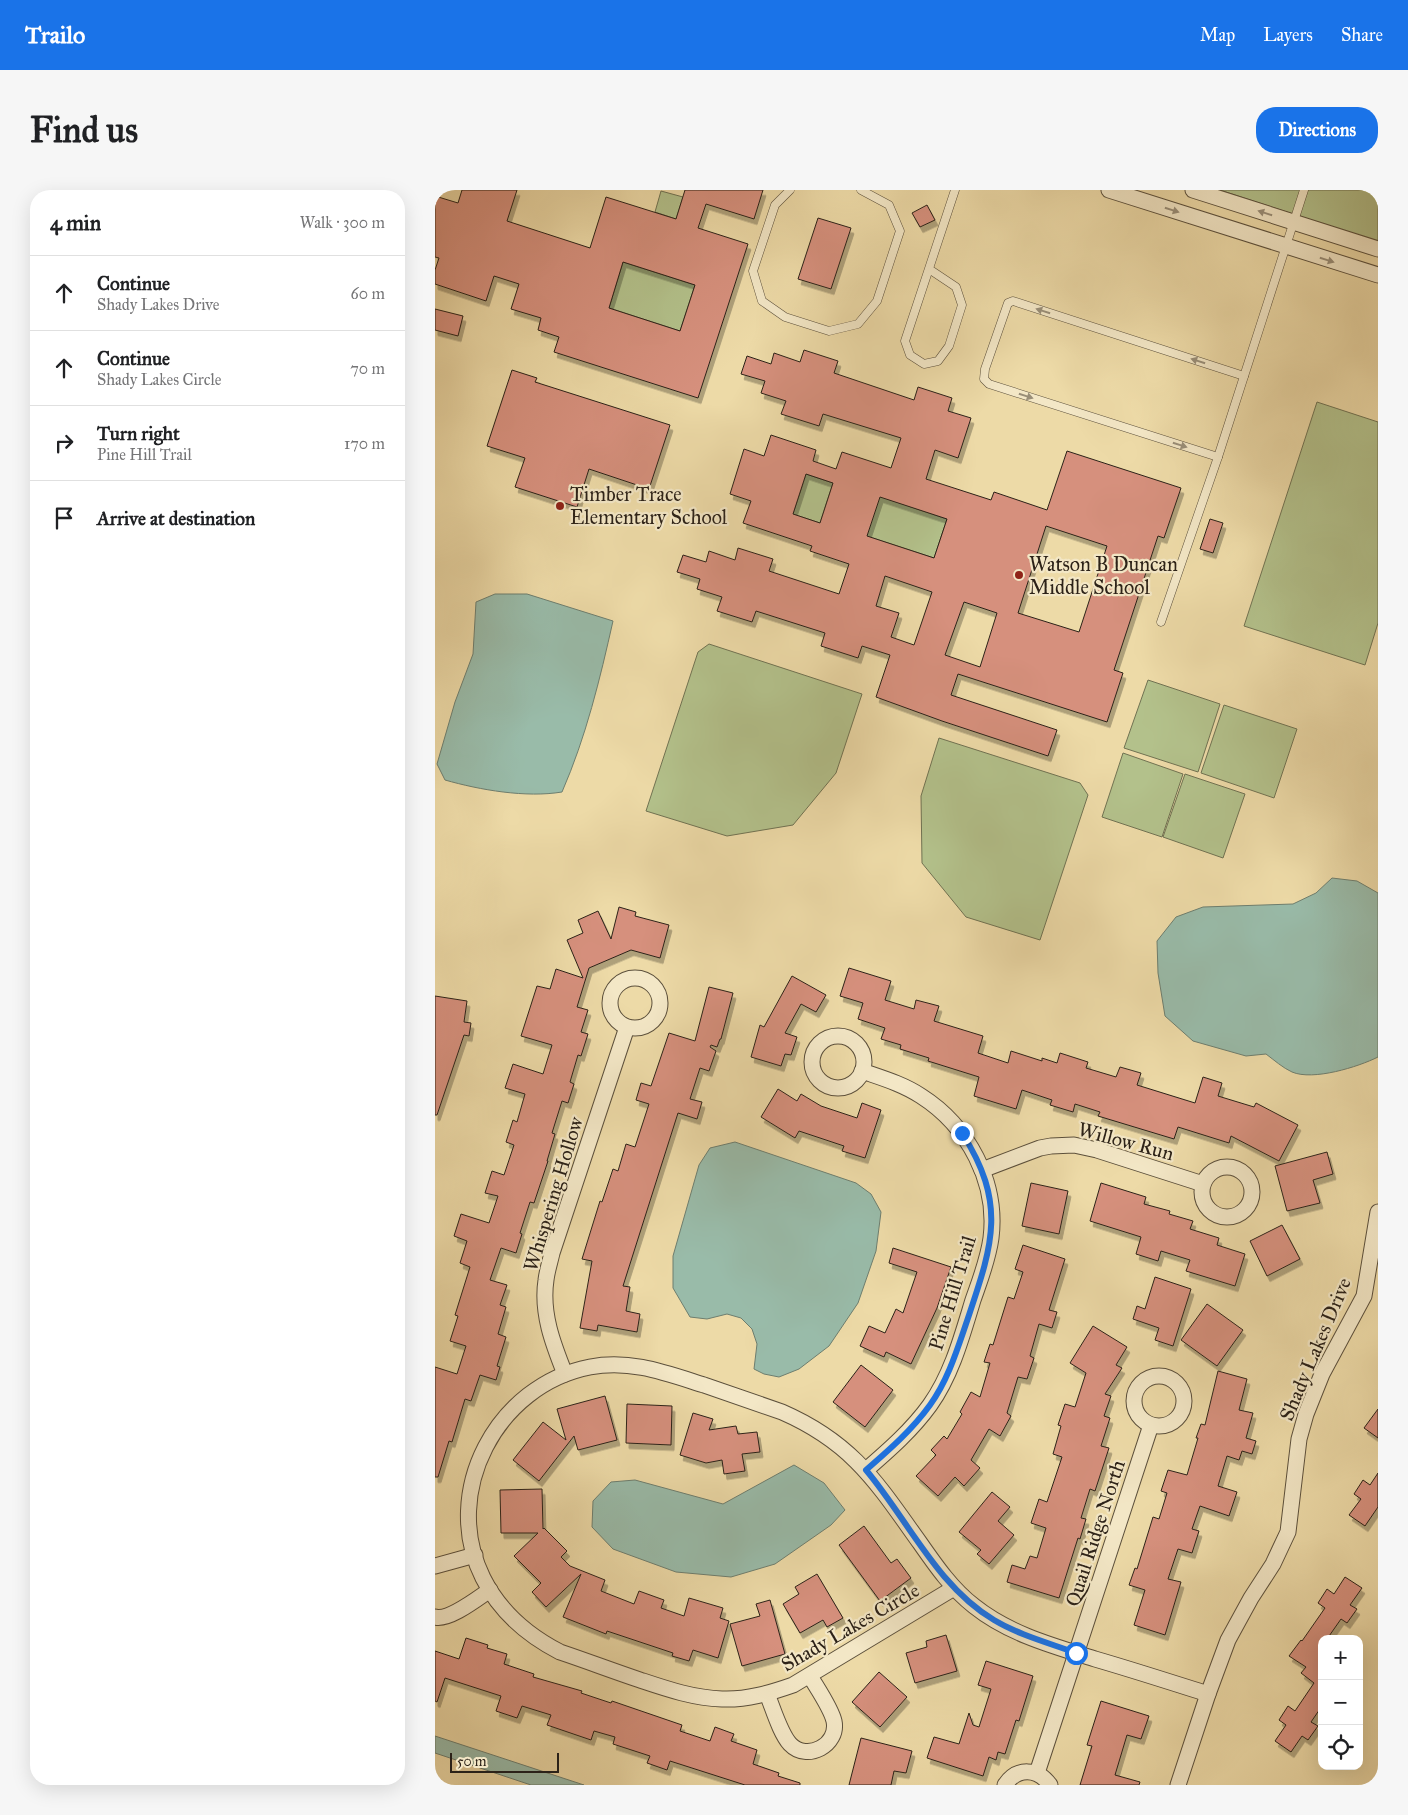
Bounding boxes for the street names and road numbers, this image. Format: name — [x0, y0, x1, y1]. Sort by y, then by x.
street label: Whispering Hollow — [518, 1113, 589, 1274]
street label: Willow Run — [1075, 1117, 1177, 1165]
street label: Pine Hill Trail — [923, 1232, 981, 1353]
street label: Shady Lakes Drive — [1274, 1274, 1356, 1424]
street label: Quail Ridge North — [1060, 1457, 1131, 1609]
street label: Shady Lakes Circle — [777, 1578, 923, 1676]

